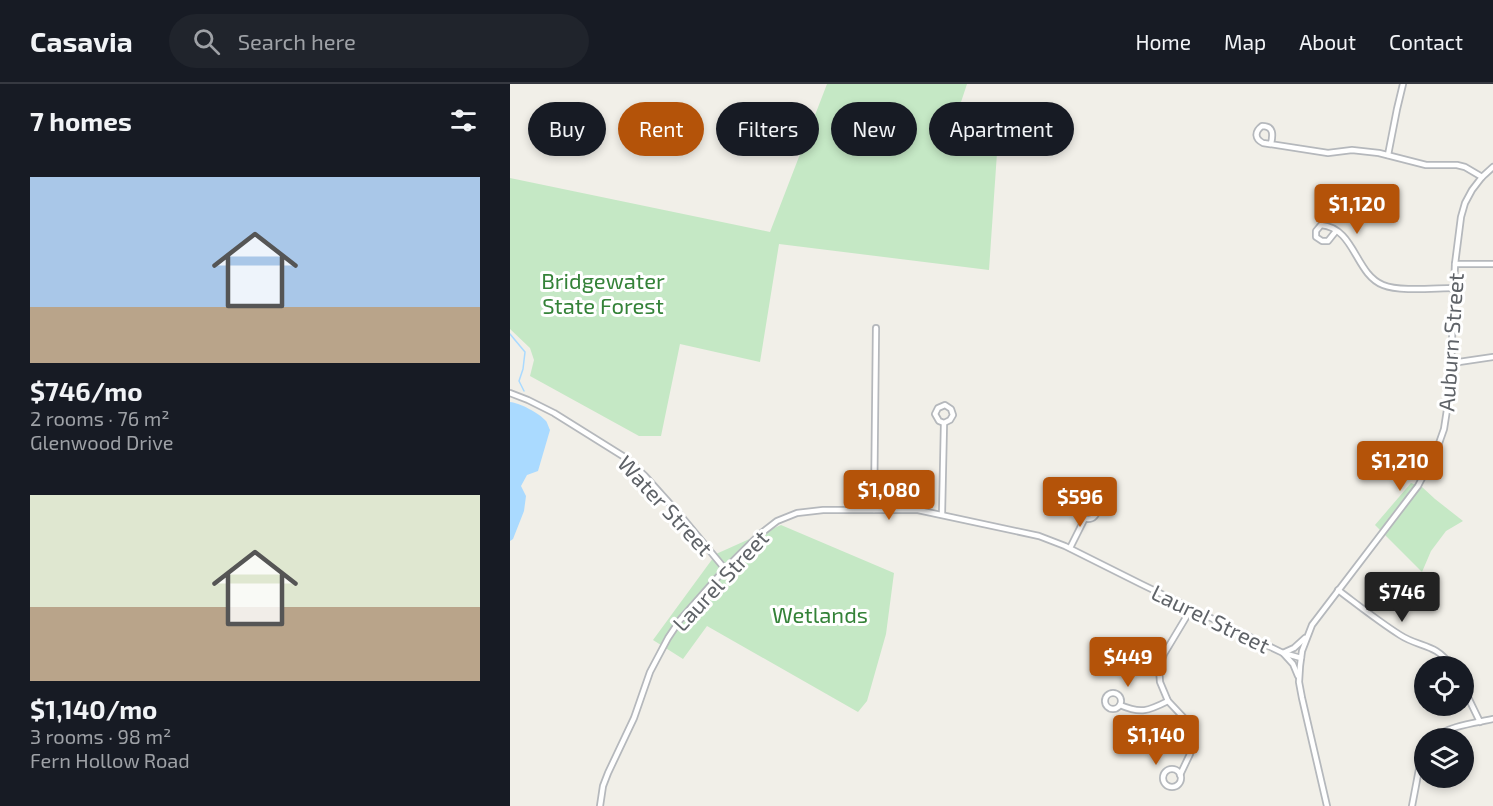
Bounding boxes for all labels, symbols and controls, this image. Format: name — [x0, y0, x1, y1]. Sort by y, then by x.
search box — [169, 14, 589, 68]
text: Casavia — [30, 24, 133, 58]
icon: search — [190, 25, 223, 58]
text: Search here — [238, 28, 356, 54]
text: Home — [1135, 29, 1191, 54]
text: Map — [1224, 29, 1266, 54]
text: About — [1299, 29, 1356, 54]
text: Contact — [1389, 29, 1463, 54]
chip: Buy — [528, 102, 606, 156]
chip: Rent — [618, 102, 704, 156]
chip: Filters — [716, 102, 819, 156]
chip: New — [831, 102, 917, 156]
chip: Apartment — [929, 102, 1074, 156]
icon: filters — [447, 104, 480, 137]
text: 7 homes — [30, 105, 132, 136]
pin: $1,120 — [1308, 184, 1406, 235]
text: $1,120 — [1328, 191, 1386, 215]
icon: home — [201, 216, 309, 324]
park label: Bridgewater State Forest — [541, 267, 665, 318]
street label: Auburn Street — [1432, 272, 1468, 412]
text: $746/mo — [30, 375, 143, 406]
text: 2 rooms · 76 m² — [30, 406, 169, 430]
text: Glenwood Drive — [30, 430, 173, 454]
pin: $1,210 — [1351, 441, 1449, 492]
text: $1,210 — [1371, 448, 1429, 472]
street label: Water Street — [613, 450, 719, 560]
pin: $1,080 — [840, 470, 938, 521]
text: $1,080 — [858, 477, 920, 501]
pin: $596 — [1044, 477, 1116, 528]
text: $596 — [1057, 484, 1103, 508]
street label: Laurel Street — [667, 524, 773, 636]
icon: home — [201, 534, 309, 642]
pin: $746 — [1366, 572, 1438, 623]
street label: Laurel Street — [1148, 578, 1274, 658]
text: $746 — [1379, 579, 1425, 603]
park label: Wetlands — [772, 601, 868, 627]
pin: $449 — [1092, 637, 1164, 688]
text: $449 — [1104, 644, 1152, 668]
map controls — [1414, 656, 1474, 788]
button: locate — [1414, 656, 1474, 716]
text: $1,140/mo — [30, 693, 157, 724]
pin: $1,140 — [1107, 715, 1205, 766]
text: $1,140 — [1127, 722, 1185, 746]
text: 3 rooms · 98 m² — [30, 724, 171, 748]
button: layers — [1414, 728, 1474, 788]
text: Fern Hollow Road — [30, 748, 190, 772]

